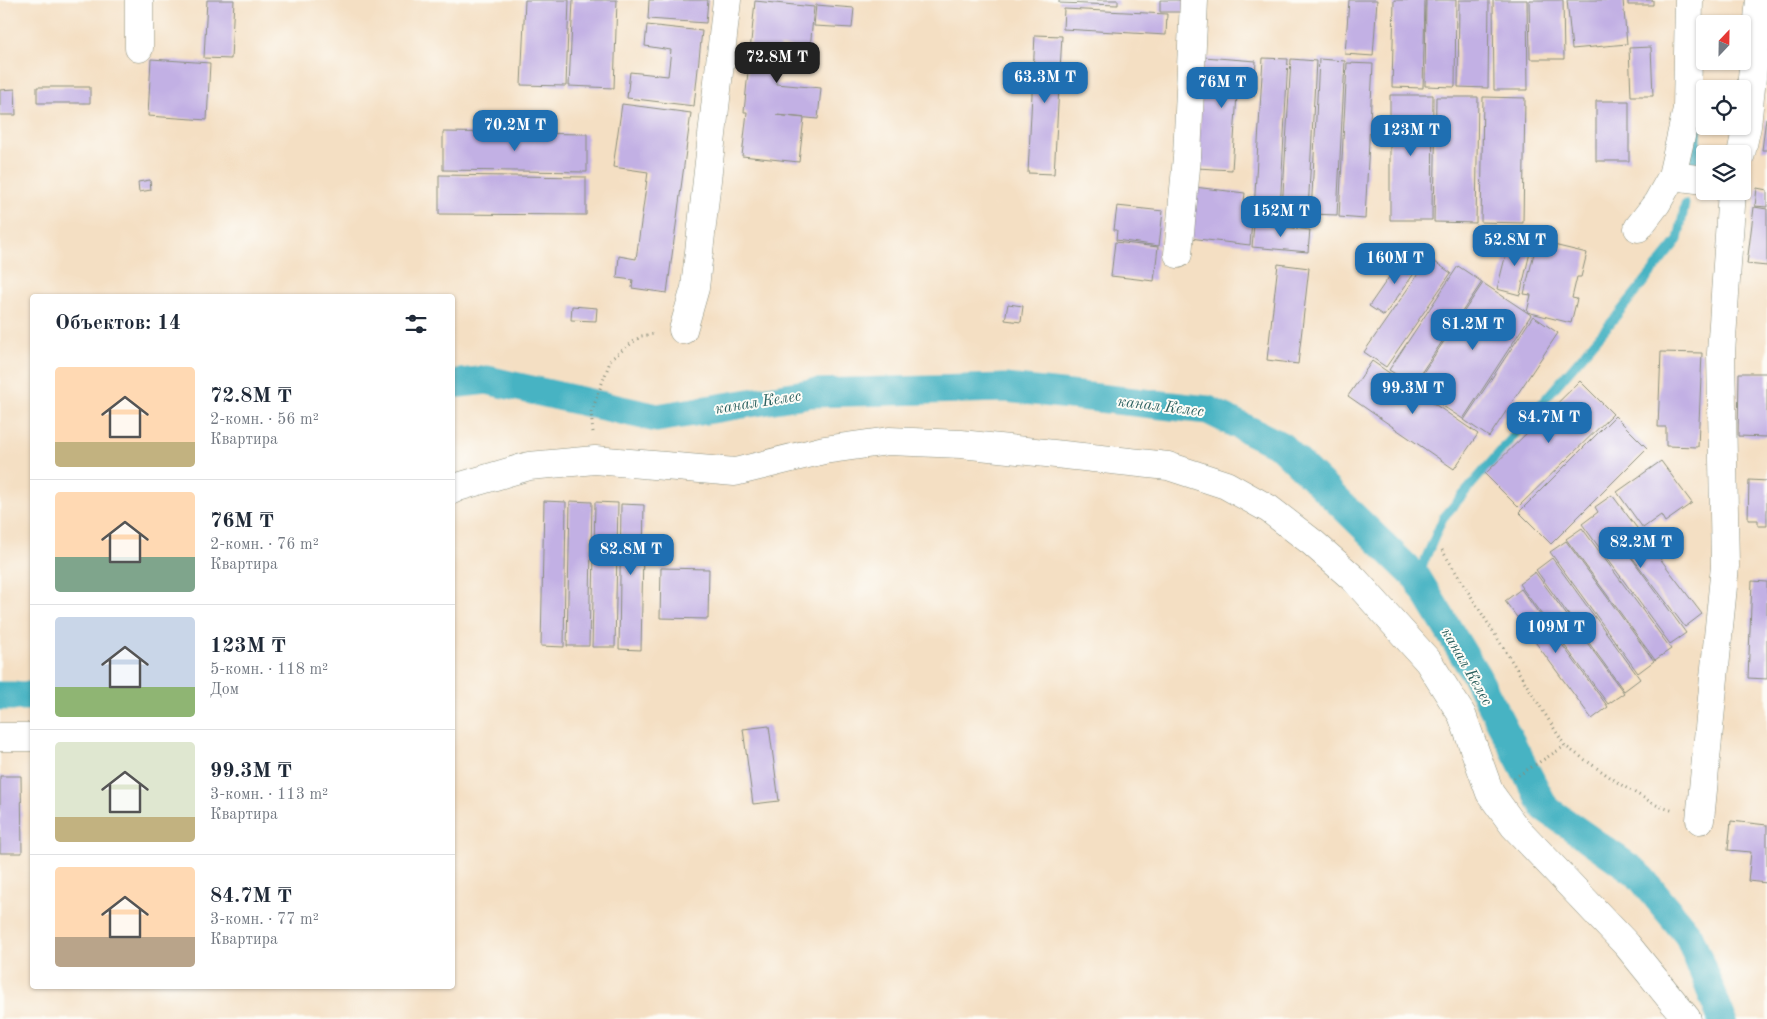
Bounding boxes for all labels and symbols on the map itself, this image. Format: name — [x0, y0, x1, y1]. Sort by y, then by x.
north arrow — [1696, 15, 1751, 70]
pin: 72.8M ₸ — [731, 42, 823, 84]
pin: 63.3M ₸ — [999, 62, 1091, 104]
pin: 76M ₸ — [1187, 66, 1257, 109]
pin: 70.2M ₸ — [469, 110, 561, 152]
pin: 123M ₸ — [1370, 114, 1452, 157]
pin: 152M ₸ — [1240, 196, 1322, 238]
pin: 52.8M ₸ — [1469, 224, 1561, 267]
pin: 160M ₸ — [1354, 242, 1436, 285]
pin: 81.2M ₸ — [1427, 308, 1519, 351]
pin: 99.3M ₸ — [1367, 372, 1459, 415]
water label: канал Келес — [714, 388, 803, 418]
water label: канал Келес — [1116, 394, 1205, 420]
pin: 84.7M ₸ — [1503, 402, 1595, 444]
pin: 82.2M ₸ — [1595, 526, 1687, 569]
pin: 82.8M ₸ — [585, 534, 677, 576]
pin: 109M ₸ — [1515, 612, 1597, 654]
water label: канал Келес — [1438, 625, 1495, 709]

